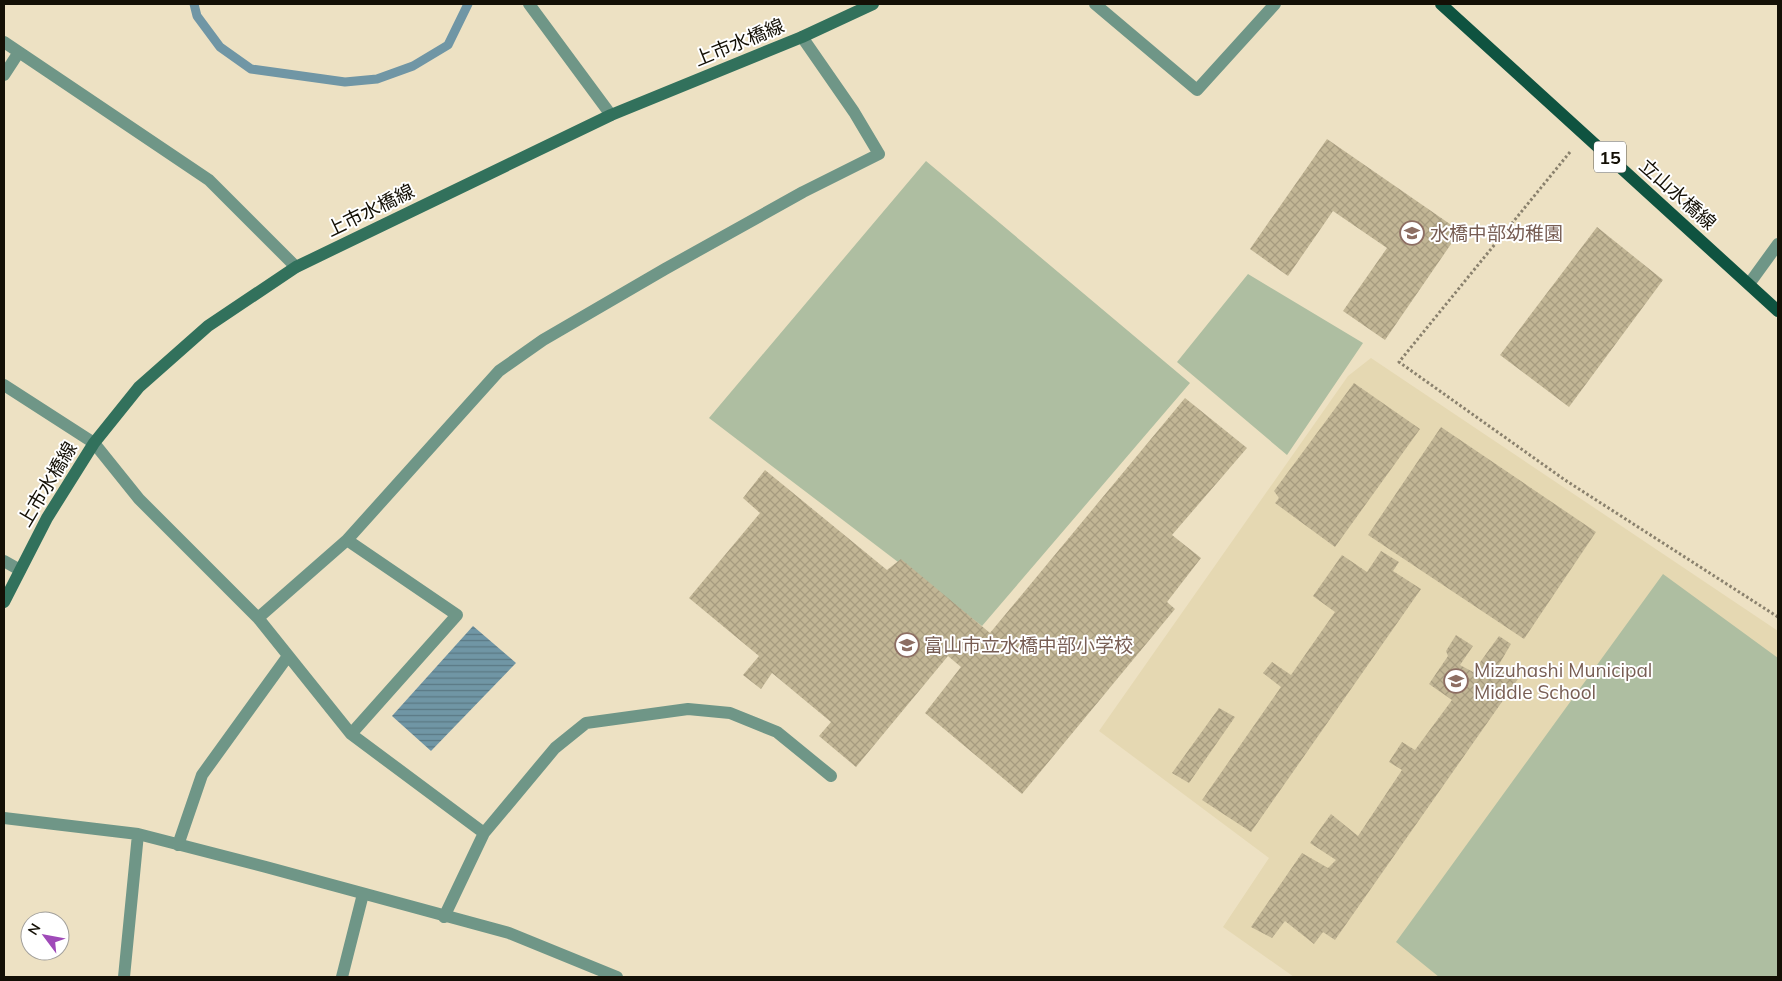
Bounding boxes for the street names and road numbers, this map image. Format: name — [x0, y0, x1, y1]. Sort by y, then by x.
street label: 上市水橋線 — [690, 13, 788, 71]
road number: 15 — [1594, 142, 1626, 172]
street label: 立山水橋線 — [1635, 153, 1721, 235]
street label: 上市水橋線 — [322, 178, 418, 242]
street label: 上市水橋線 — [12, 437, 82, 531]

